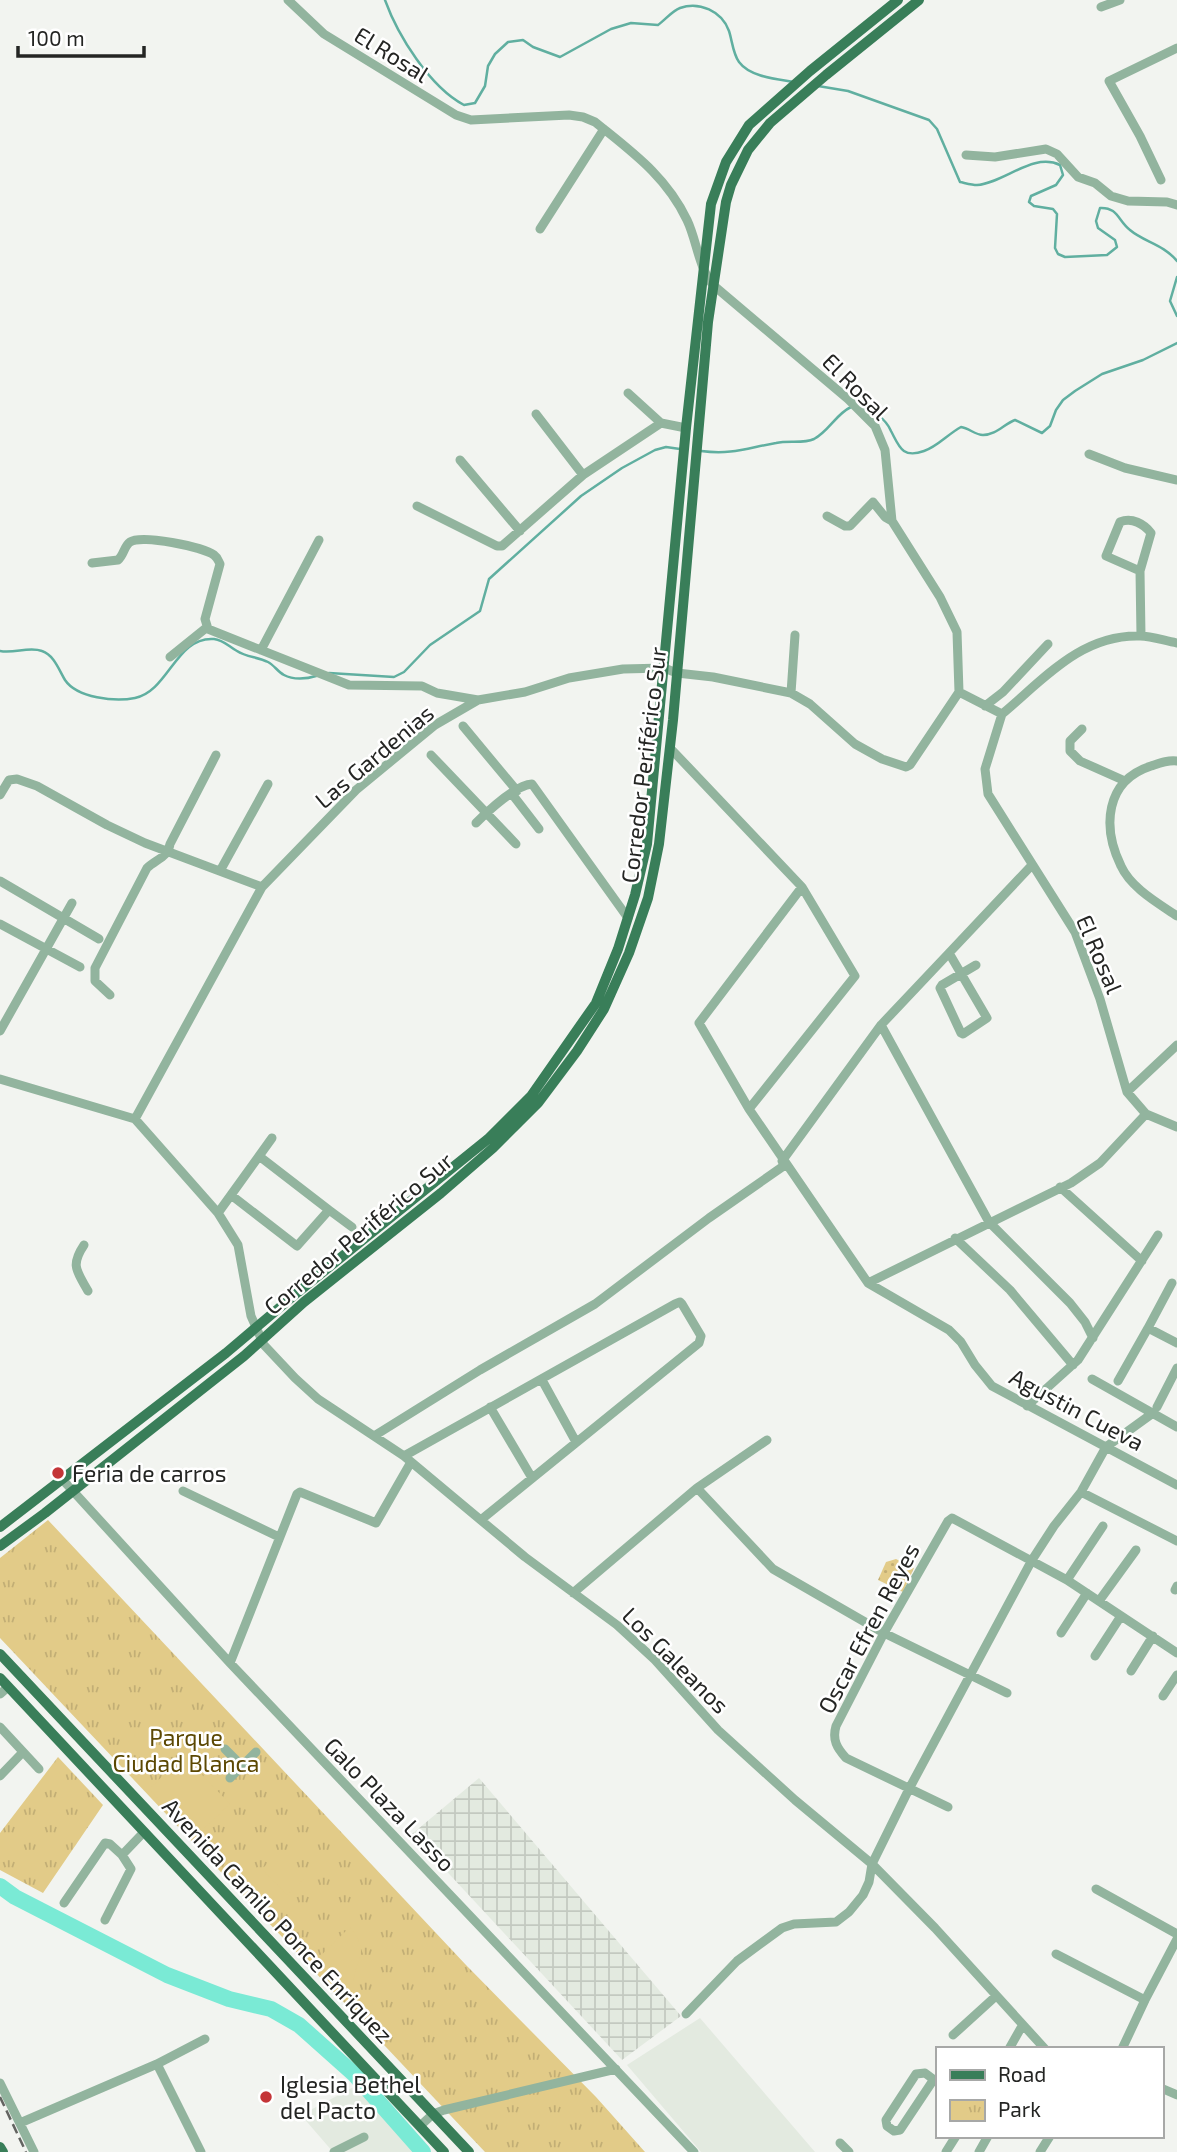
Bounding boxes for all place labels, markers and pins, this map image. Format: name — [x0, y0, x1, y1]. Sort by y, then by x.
place label: Feria de carros — [72, 1459, 227, 1487]
marker: Feria de carros — [50, 1465, 66, 1481]
place label: Iglesia Bethel del Pacto — [280, 2070, 421, 2124]
marker: Iglesia Bethel del Pacto — [258, 2089, 274, 2105]

